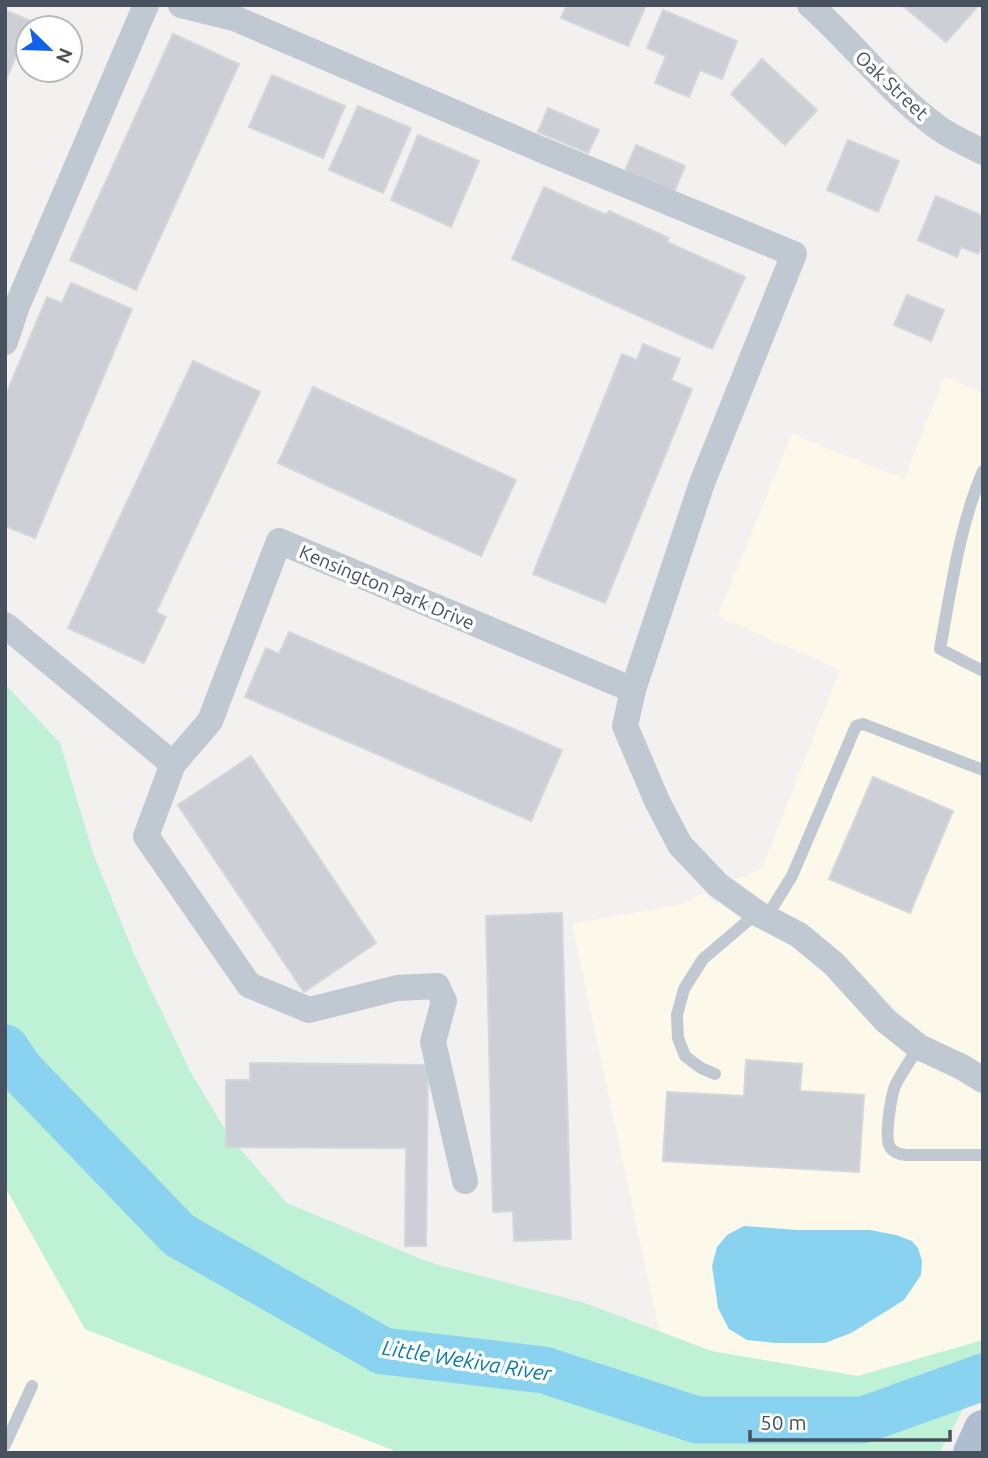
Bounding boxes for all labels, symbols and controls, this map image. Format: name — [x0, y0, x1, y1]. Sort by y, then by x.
north arrow — [14, 14, 84, 84]
text: N — [52, 45, 78, 66]
street label: Oak Street — [851, 46, 933, 125]
street label: Kensington Park Drive — [296, 540, 478, 634]
water label: Little Wekiva River — [381, 1335, 554, 1385]
scale bar — [750, 1398, 950, 1442]
text: 50 m — [760, 1410, 807, 1434]

